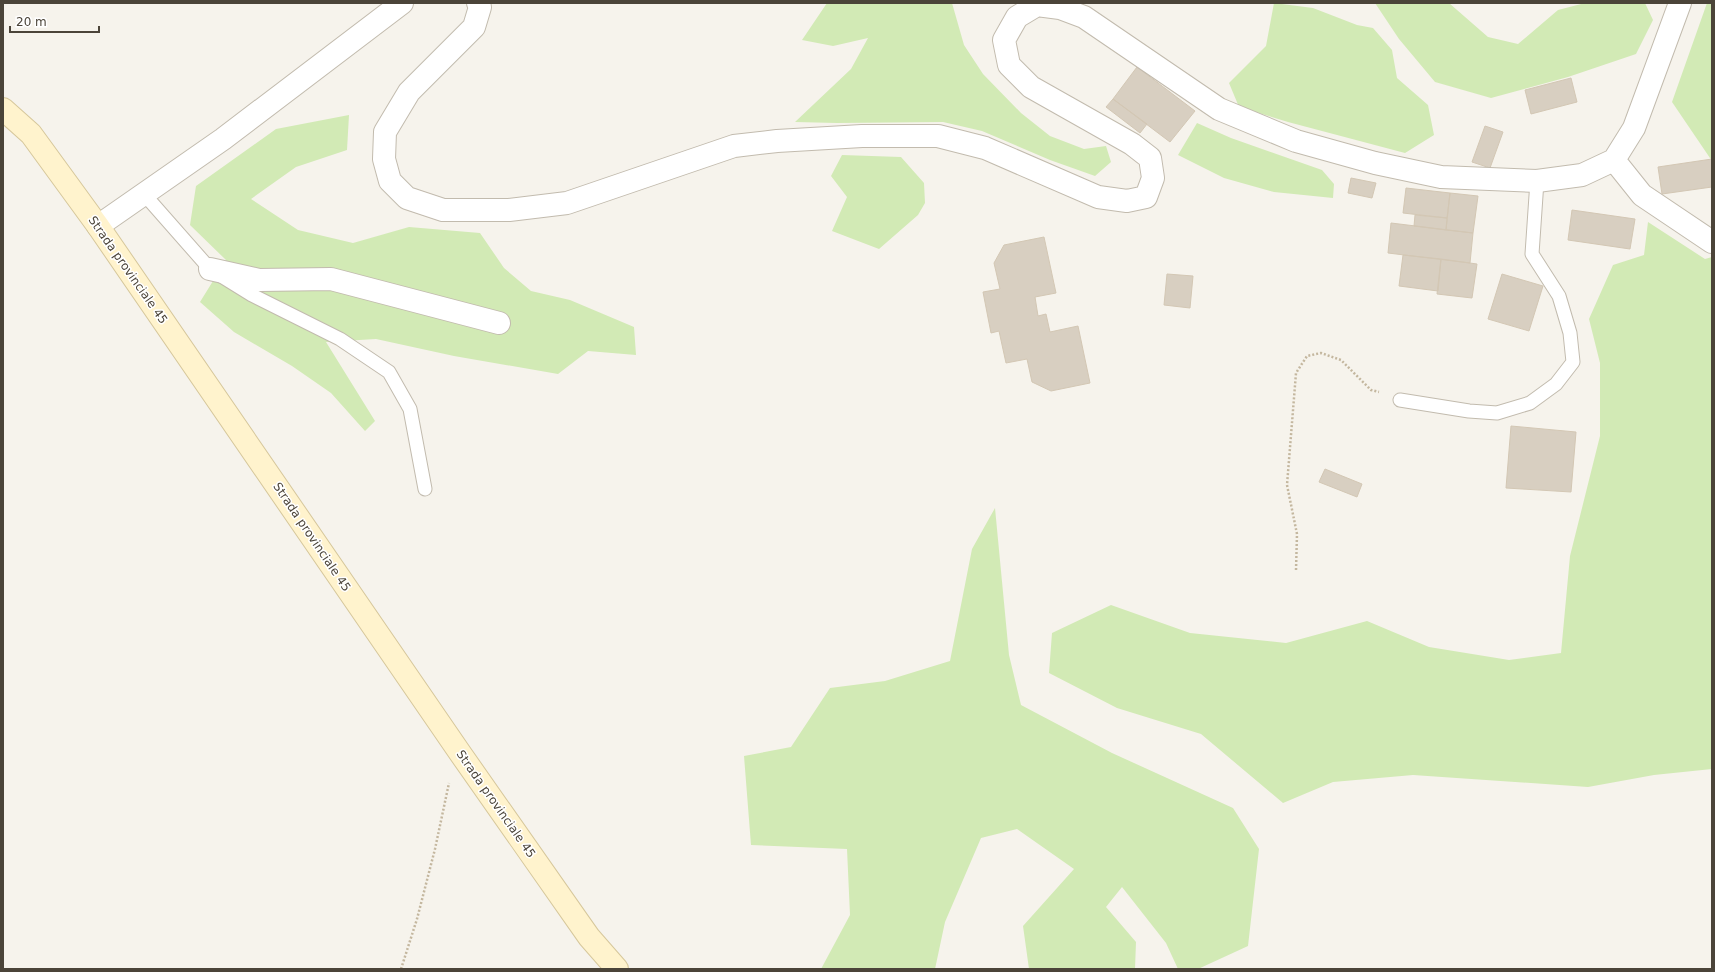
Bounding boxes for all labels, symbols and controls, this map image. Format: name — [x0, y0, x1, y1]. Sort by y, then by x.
scale bar — [10, 8, 99, 34]
text: 20 m — [16, 15, 47, 29]
street label: Strada provinciale 45 — [86, 213, 170, 327]
street label: Strada provinciale 45 — [270, 480, 354, 594]
street label: Strada provinciale 45 — [454, 747, 538, 861]

